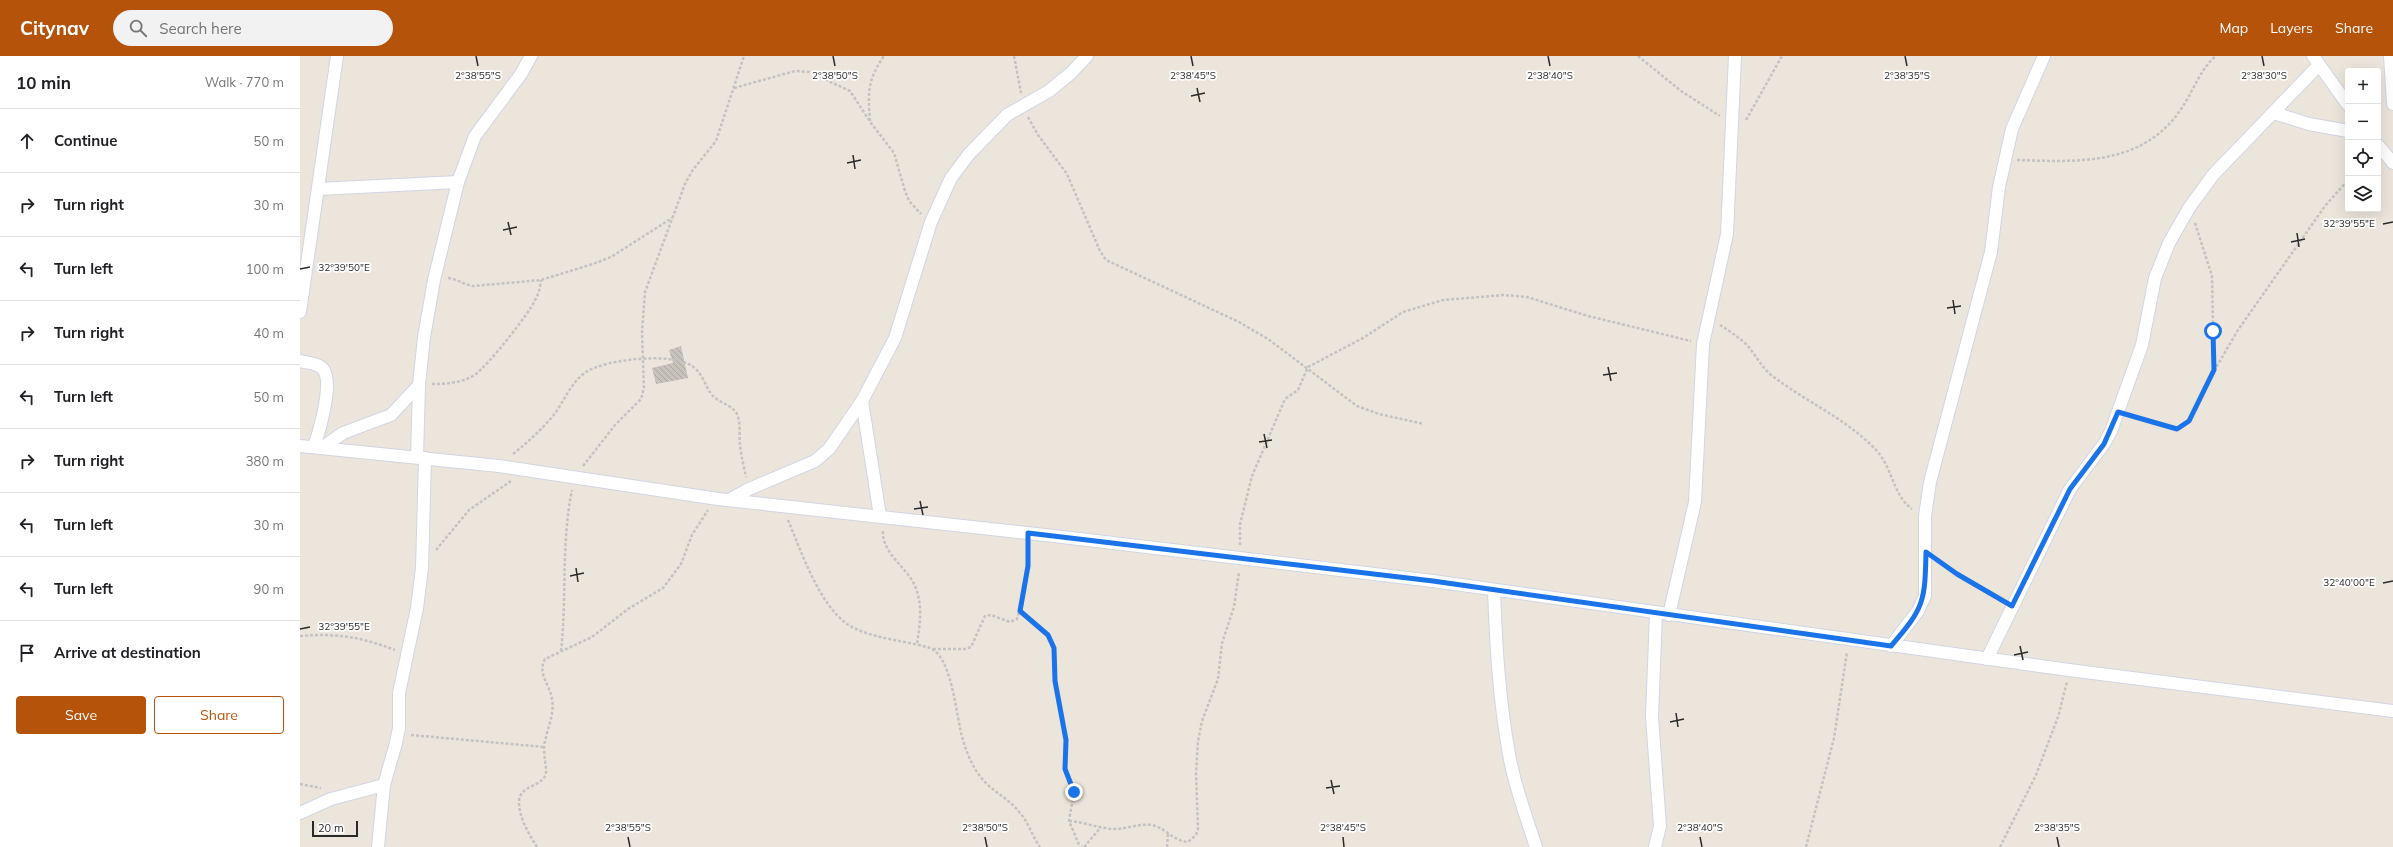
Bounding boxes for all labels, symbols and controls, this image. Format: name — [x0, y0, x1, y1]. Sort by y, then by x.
search box — [113, 10, 393, 46]
text: Citynav — [20, 16, 89, 40]
icon: search — [127, 17, 149, 39]
text: Search here — [159, 19, 242, 38]
text: Map — [2219, 19, 2248, 37]
text: Layers — [2270, 19, 2313, 37]
text: Share — [2335, 19, 2373, 37]
map controls — [2345, 68, 2381, 212]
button: + — [2345, 68, 2381, 104]
text: 2°38'55"S — [455, 69, 501, 82]
text: 2°38'50"S — [812, 69, 858, 82]
text: 2°38'45"S — [1170, 69, 1216, 82]
text: 2°38'40"S — [1527, 69, 1573, 82]
text: 2°38'35"S — [1884, 69, 1930, 82]
text: 2°38'30"S — [2241, 69, 2287, 82]
text: 10 min — [16, 72, 71, 93]
text: Walk · 770 m — [205, 74, 284, 90]
button: − — [2345, 104, 2381, 140]
icon: ahead — [16, 130, 38, 152]
text: Continue — [54, 131, 117, 150]
text: 50 m — [254, 133, 284, 149]
button: locate — [2345, 140, 2381, 176]
button: layers — [2345, 176, 2381, 212]
icon: right — [16, 194, 38, 216]
text: Turn right — [54, 195, 124, 214]
text: 30 m — [254, 197, 284, 213]
text: 32°39'55"E — [2323, 217, 2375, 230]
icon: left — [16, 258, 38, 280]
text: Turn left — [54, 259, 113, 278]
text: 100 m — [246, 261, 284, 277]
text: 32°39'50"E — [318, 261, 370, 274]
icon: right — [16, 322, 38, 344]
route start — [2204, 322, 2222, 340]
text: Turn right — [54, 323, 124, 342]
text: 40 m — [254, 325, 284, 341]
icon: left — [16, 386, 38, 408]
text: Turn left — [54, 387, 113, 406]
text: 50 m — [254, 389, 284, 405]
icon: right — [16, 450, 38, 472]
text: Turn right — [54, 451, 124, 470]
text: 380 m — [246, 453, 284, 469]
icon: left — [16, 514, 38, 536]
text: Turn left — [54, 515, 113, 534]
text: 30 m — [254, 517, 284, 533]
text: 32°40'00"E — [2323, 576, 2375, 589]
icon: left — [16, 578, 38, 600]
text: Turn left — [54, 579, 113, 598]
text: 90 m — [254, 581, 284, 597]
text: 32°39'55"E — [318, 620, 370, 633]
icon: arrive — [16, 642, 38, 664]
text: Arrive at destination — [54, 643, 201, 662]
button: Save — [16, 696, 146, 734]
button: Share — [154, 696, 284, 734]
route end — [1065, 783, 1083, 801]
scale bar — [312, 819, 358, 838]
text: 20 m — [318, 821, 344, 835]
text: 2°38'55"S — [605, 821, 651, 834]
text: 2°38'50"S — [962, 821, 1008, 834]
text: 2°38'45"S — [1320, 821, 1366, 834]
text: 2°38'40"S — [1677, 821, 1723, 834]
text: 2°38'35"S — [2034, 821, 2080, 834]

